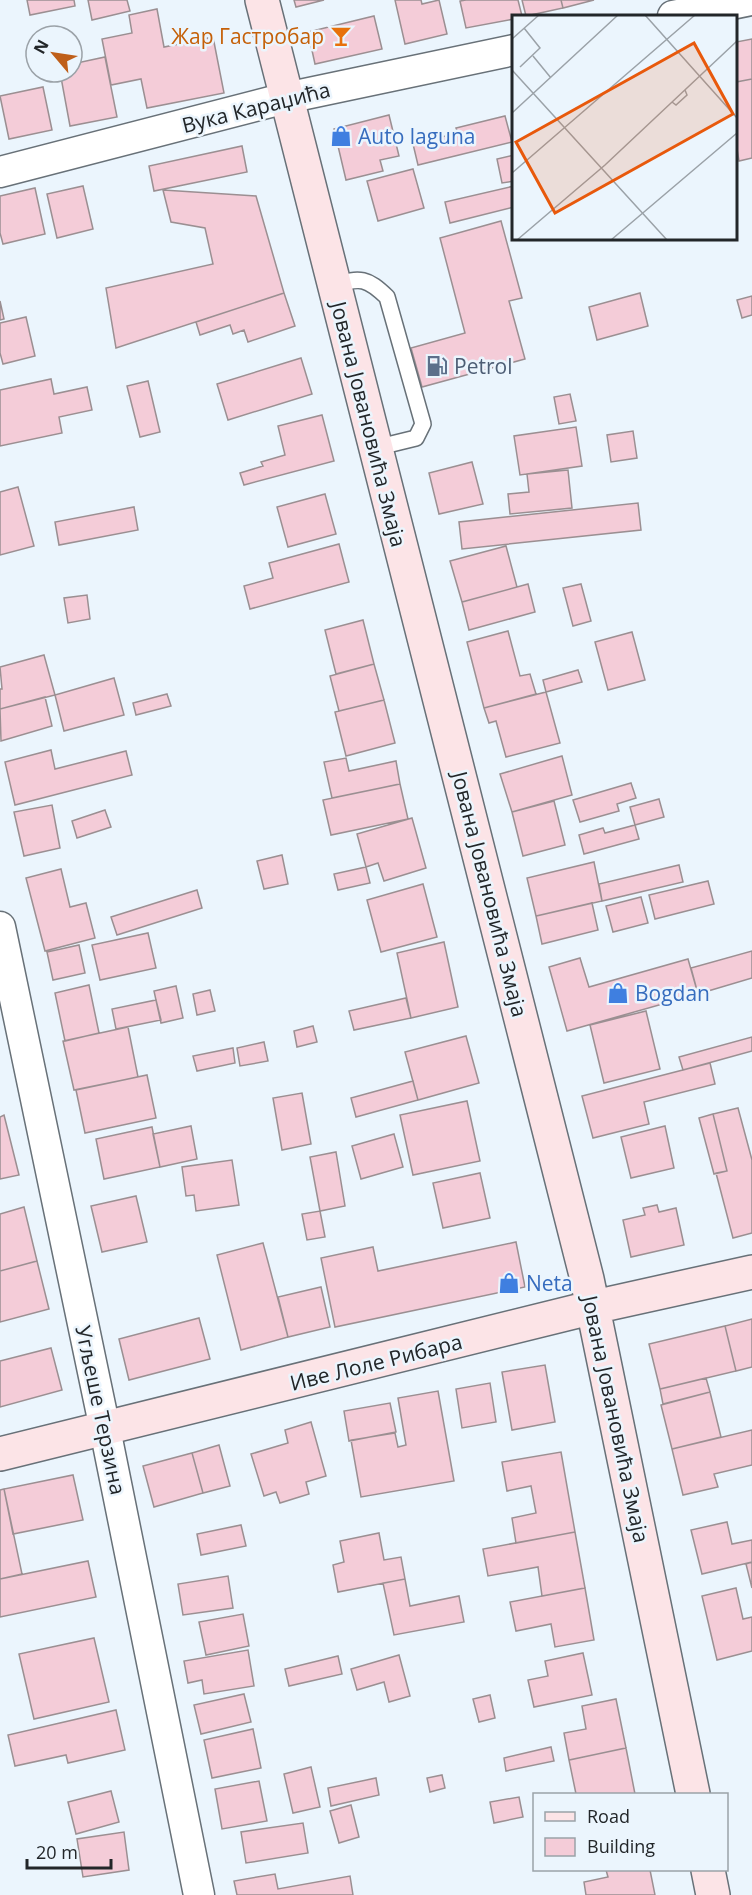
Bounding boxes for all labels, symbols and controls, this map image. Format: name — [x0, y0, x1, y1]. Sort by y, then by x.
inset map — [512, 15, 737, 240]
place label: Жар Гастробар — [171, 22, 324, 50]
north arrow — [24, 24, 84, 84]
bar icon: Жар Гастробар — [329, 24, 353, 48]
text: N — [28, 36, 54, 58]
street label: Вука Караџића — [179, 75, 333, 139]
place label: Auto laguna — [358, 122, 476, 150]
shop icon: Auto laguna — [329, 124, 353, 148]
street label: Јована Јовановића Змаја — [324, 296, 413, 550]
place label: Petrol — [454, 352, 512, 380]
fuel station icon: Petrol — [425, 354, 449, 378]
street label: Јована Јовановића Змаја — [445, 766, 534, 1020]
place label: Bogdan — [635, 979, 710, 1007]
shop icon: Bogdan — [606, 981, 630, 1005]
place label: Neta — [526, 1269, 573, 1297]
shop icon: Neta — [497, 1271, 521, 1295]
street label: Јована Јовановића Змаја — [576, 1291, 656, 1545]
street label: Угљеше Терзина — [69, 1323, 133, 1497]
street label: Иве Лоле Рибара — [287, 1327, 465, 1397]
legend — [533, 1793, 728, 1871]
text: Road — [587, 1804, 630, 1828]
scale bar — [27, 1832, 111, 1870]
text: Building — [587, 1834, 655, 1858]
text: 20 m — [36, 1840, 78, 1864]

